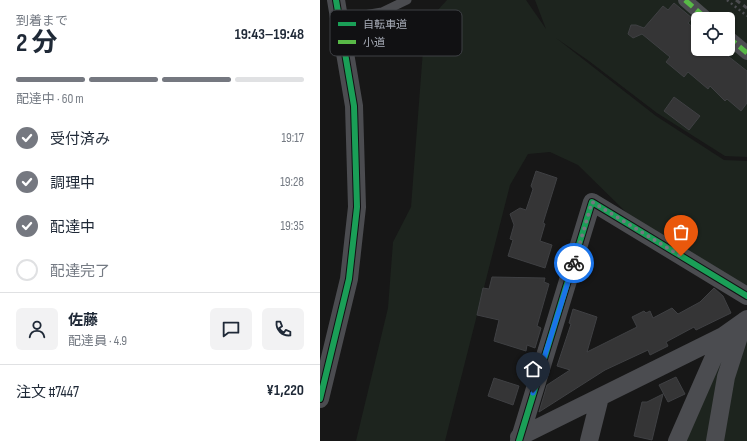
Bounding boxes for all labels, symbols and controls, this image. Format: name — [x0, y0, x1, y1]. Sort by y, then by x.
legend — [330, 10, 462, 56]
map controls — [691, 12, 735, 56]
button: locate — [691, 12, 735, 56]
text: 到着まで — [16, 13, 68, 29]
text: 自転車道 — [363, 18, 407, 31]
text: 19:43–19:48 — [235, 25, 304, 44]
text: 2 分 — [16, 28, 57, 59]
text: 小道 — [363, 36, 385, 49]
text: 配達中 · 60 m — [16, 91, 84, 107]
icon: check — [16, 127, 38, 149]
text: 受付済み — [50, 130, 110, 149]
text: 19:17 — [282, 130, 304, 146]
icon: check — [16, 171, 38, 193]
text: 調理中 — [50, 174, 95, 193]
text: 19:28 — [280, 174, 304, 190]
icon: check — [16, 215, 38, 237]
pin — [664, 215, 698, 256]
text: 配達中 — [50, 218, 95, 237]
text: 19:35 — [281, 218, 304, 234]
icon: bag — [670, 221, 692, 243]
courier — [554, 243, 594, 283]
icon: bike — [563, 252, 585, 274]
text: 配達完了 — [50, 262, 110, 281]
button: person — [16, 308, 58, 350]
button: chat — [210, 308, 252, 350]
button: phone — [262, 308, 304, 350]
text: 佐藤 — [68, 311, 98, 330]
text: 配達員 · 4.9 — [68, 333, 127, 349]
pin — [516, 352, 550, 393]
icon: home — [522, 358, 544, 380]
text: ¥1,220 — [266, 381, 304, 400]
text: 注文 #7447 — [16, 383, 79, 402]

